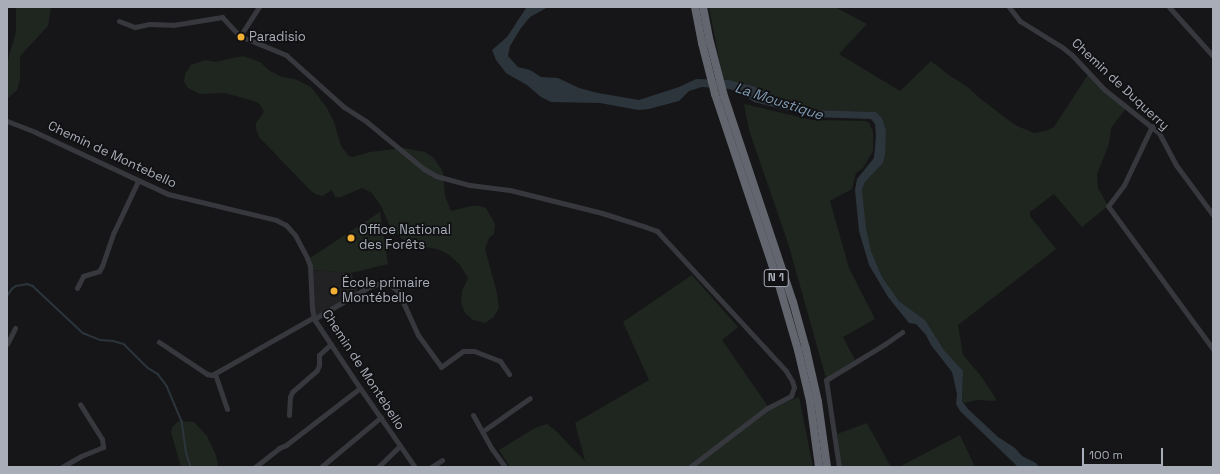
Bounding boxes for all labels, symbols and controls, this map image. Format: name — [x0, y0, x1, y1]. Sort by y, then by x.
place label: Paradisio — [249, 29, 306, 45]
marker: Paradisio — [236, 32, 246, 42]
street label: Chemin de Duquerry — [1068, 36, 1172, 134]
water label: La Moustique — [733, 79, 825, 123]
street label: Chemin de Montebello — [45, 118, 179, 192]
place label: Office National des Forêts — [359, 223, 451, 254]
marker: Office National des Forêts — [346, 233, 356, 243]
road number: N 1 — [763, 268, 789, 288]
place label: École primaire Montébello — [342, 276, 430, 307]
marker: École primaire Montébello — [329, 286, 339, 296]
street label: Chemin de Montebello — [318, 307, 408, 433]
scale bar — [1084, 440, 1165, 466]
text: 100 m — [1089, 447, 1123, 463]

